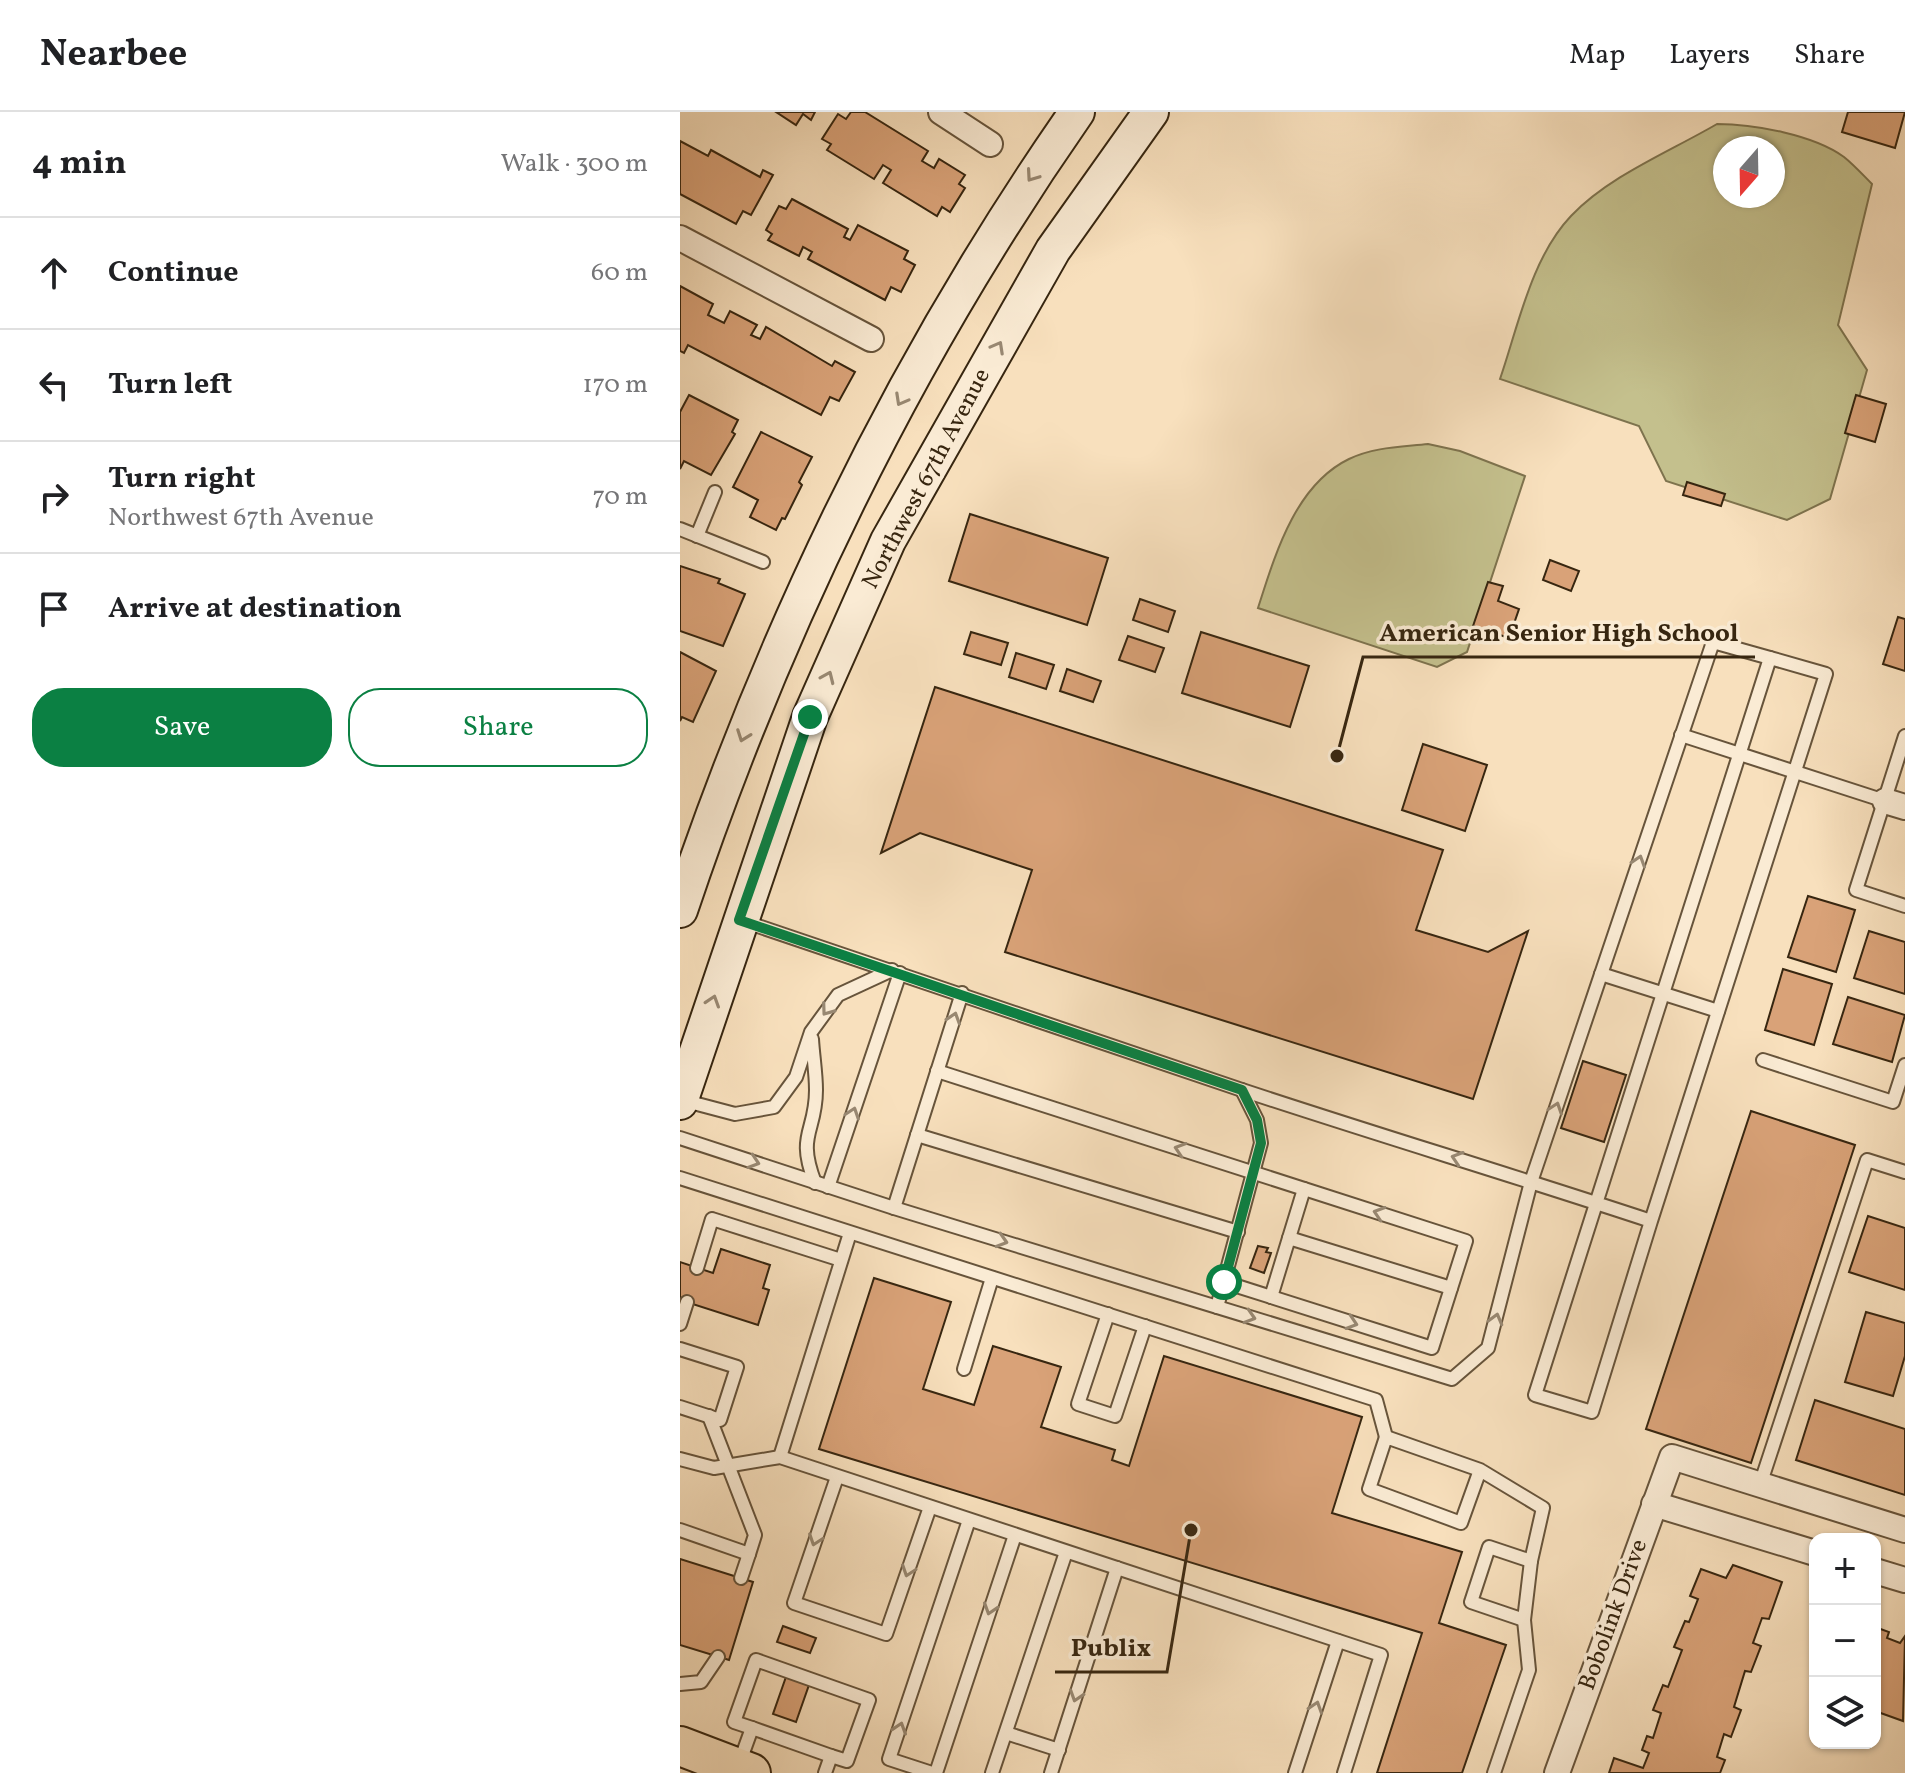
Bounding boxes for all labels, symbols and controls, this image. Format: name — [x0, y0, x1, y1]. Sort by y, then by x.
text: Nearbee — [40, 29, 187, 82]
text: Map — [1569, 36, 1625, 75]
text: Layers — [1669, 36, 1750, 75]
text: Share — [1794, 36, 1865, 75]
north arrow — [1713, 136, 1785, 208]
text: 4 min — [32, 141, 127, 188]
text: Walk · 300 m — [501, 146, 648, 182]
one-way arrow — [1027, 167, 1042, 181]
icon: ahead — [32, 251, 76, 295]
text: Continue — [108, 252, 239, 294]
text: 60 m — [591, 255, 648, 291]
one-way arrow — [988, 341, 1004, 356]
icon: left — [32, 363, 76, 407]
street label: Northwest 67th Avenue — [854, 363, 1000, 595]
text: Turn left — [108, 364, 232, 406]
text: 170 m — [583, 367, 648, 403]
one-way arrow — [895, 391, 911, 406]
text: Turn right — [108, 458, 256, 500]
icon: right — [32, 475, 76, 519]
text: 70 m — [593, 479, 648, 515]
text: Northwest 67th Avenue — [108, 500, 374, 536]
icon: arrive — [32, 587, 76, 631]
text: Arrive at destination — [108, 588, 402, 630]
callout: American Senior High School — [1363, 607, 1755, 657]
text: American Senior High School — [1379, 616, 1739, 652]
one-way arrow — [818, 671, 834, 685]
button: Save — [32, 688, 332, 767]
button: Share — [348, 688, 648, 767]
route end — [792, 699, 828, 735]
one-way arrow — [736, 729, 753, 743]
one-way arrow — [1629, 855, 1645, 869]
one-way arrow — [704, 995, 720, 1008]
one-way arrow — [822, 1001, 837, 1016]
one-way arrow — [944, 1012, 960, 1026]
one-way arrow — [1547, 1101, 1563, 1115]
one-way arrow — [843, 1107, 859, 1121]
one-way arrow — [1174, 1143, 1188, 1159]
one-way arrow — [1451, 1151, 1464, 1167]
one-way arrow — [746, 1153, 760, 1169]
one-way arrow — [1373, 1206, 1386, 1222]
one-way arrow — [994, 1231, 1008, 1247]
route start — [1206, 1264, 1242, 1300]
one-way arrow — [1243, 1308, 1257, 1324]
one-way arrow — [1486, 1313, 1503, 1327]
one-way arrow — [1344, 1314, 1358, 1330]
one-way arrow — [809, 1532, 825, 1546]
map controls — [1809, 1533, 1881, 1749]
button: + — [1809, 1533, 1881, 1605]
street label: Bobolink Drive — [1571, 1535, 1657, 1695]
one-way arrow — [901, 1563, 917, 1577]
one-way arrow — [984, 1602, 1000, 1616]
button: − — [1809, 1605, 1881, 1677]
callout: Publix — [1055, 1622, 1167, 1672]
text: Publix — [1071, 1631, 1152, 1667]
button: layers — [1809, 1677, 1881, 1749]
one-way arrow — [1069, 1689, 1085, 1702]
one-way arrow — [1307, 1700, 1323, 1714]
one-way arrow — [890, 1721, 906, 1735]

